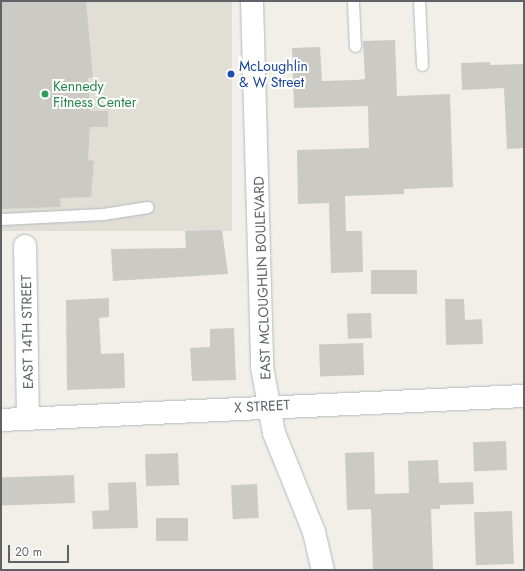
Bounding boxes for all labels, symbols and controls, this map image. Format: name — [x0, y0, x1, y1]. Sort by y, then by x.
place label: McLoughlin & W Street — [239, 58, 308, 90]
marker: McLoughlin & W Street — [226, 69, 236, 79]
place label: Kennedy Fitness Center — [53, 78, 137, 110]
marker: Kennedy Fitness Center — [40, 89, 50, 99]
street label: EAST MCLOUGHLIN BOULEVARD — [250, 176, 274, 380]
street label: EAST 14TH STREET — [18, 275, 36, 389]
street label: X STREET — [234, 396, 290, 416]
scale bar — [10, 537, 71, 563]
text: 20 m — [15, 543, 42, 561]

